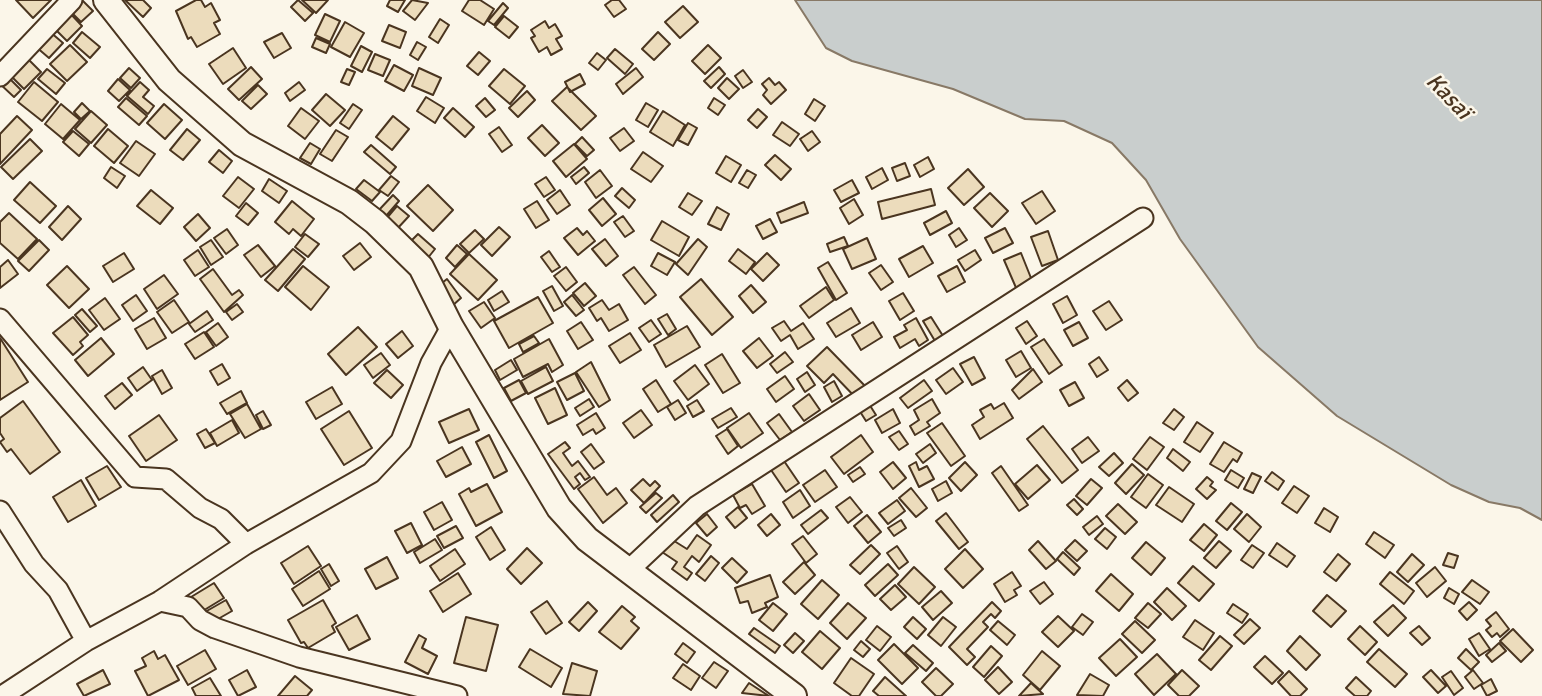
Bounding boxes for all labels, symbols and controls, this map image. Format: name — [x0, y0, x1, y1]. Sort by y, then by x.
water label: Kasaï — [1420, 68, 1476, 126]

